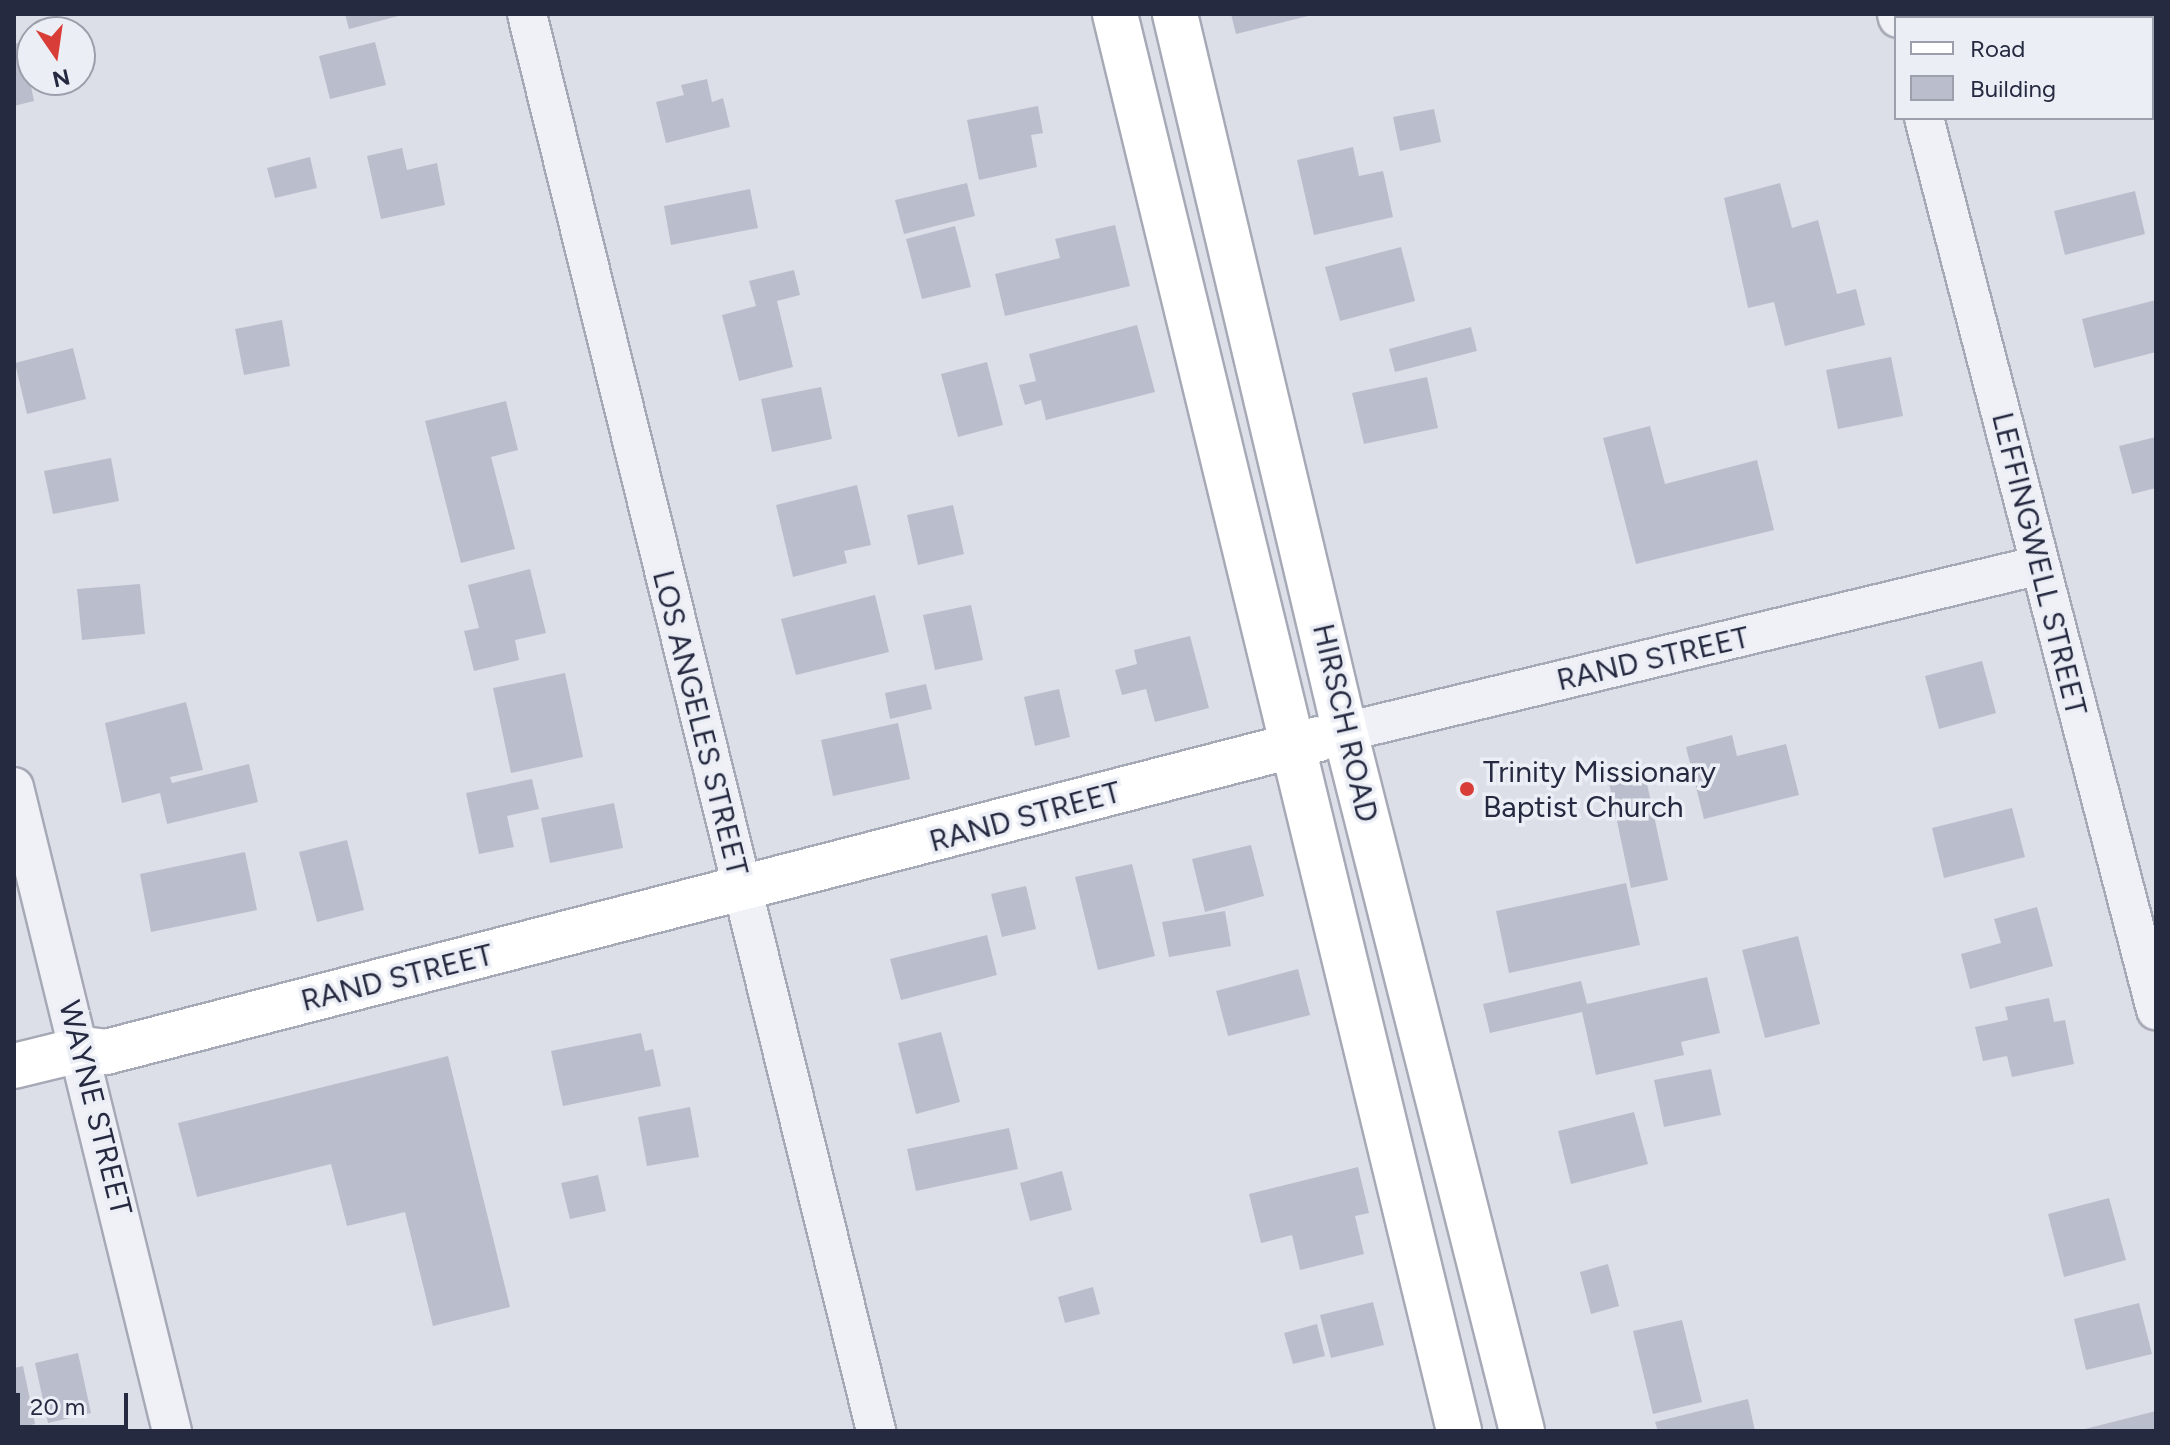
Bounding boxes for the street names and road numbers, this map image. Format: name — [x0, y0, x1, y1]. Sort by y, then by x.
street label: LEFFINGWELL STREET — [1984, 409, 2094, 719]
street label: LOS ANGELES STREET — [645, 567, 755, 879]
street label: RAND STREET — [1553, 619, 1753, 699]
street label: HIRSCH ROAD — [1305, 620, 1385, 826]
street label: RAND STREET — [926, 774, 1124, 860]
street label: RAND STREET — [297, 937, 497, 1019]
street label: WAYNE STREET — [51, 997, 139, 1219]

